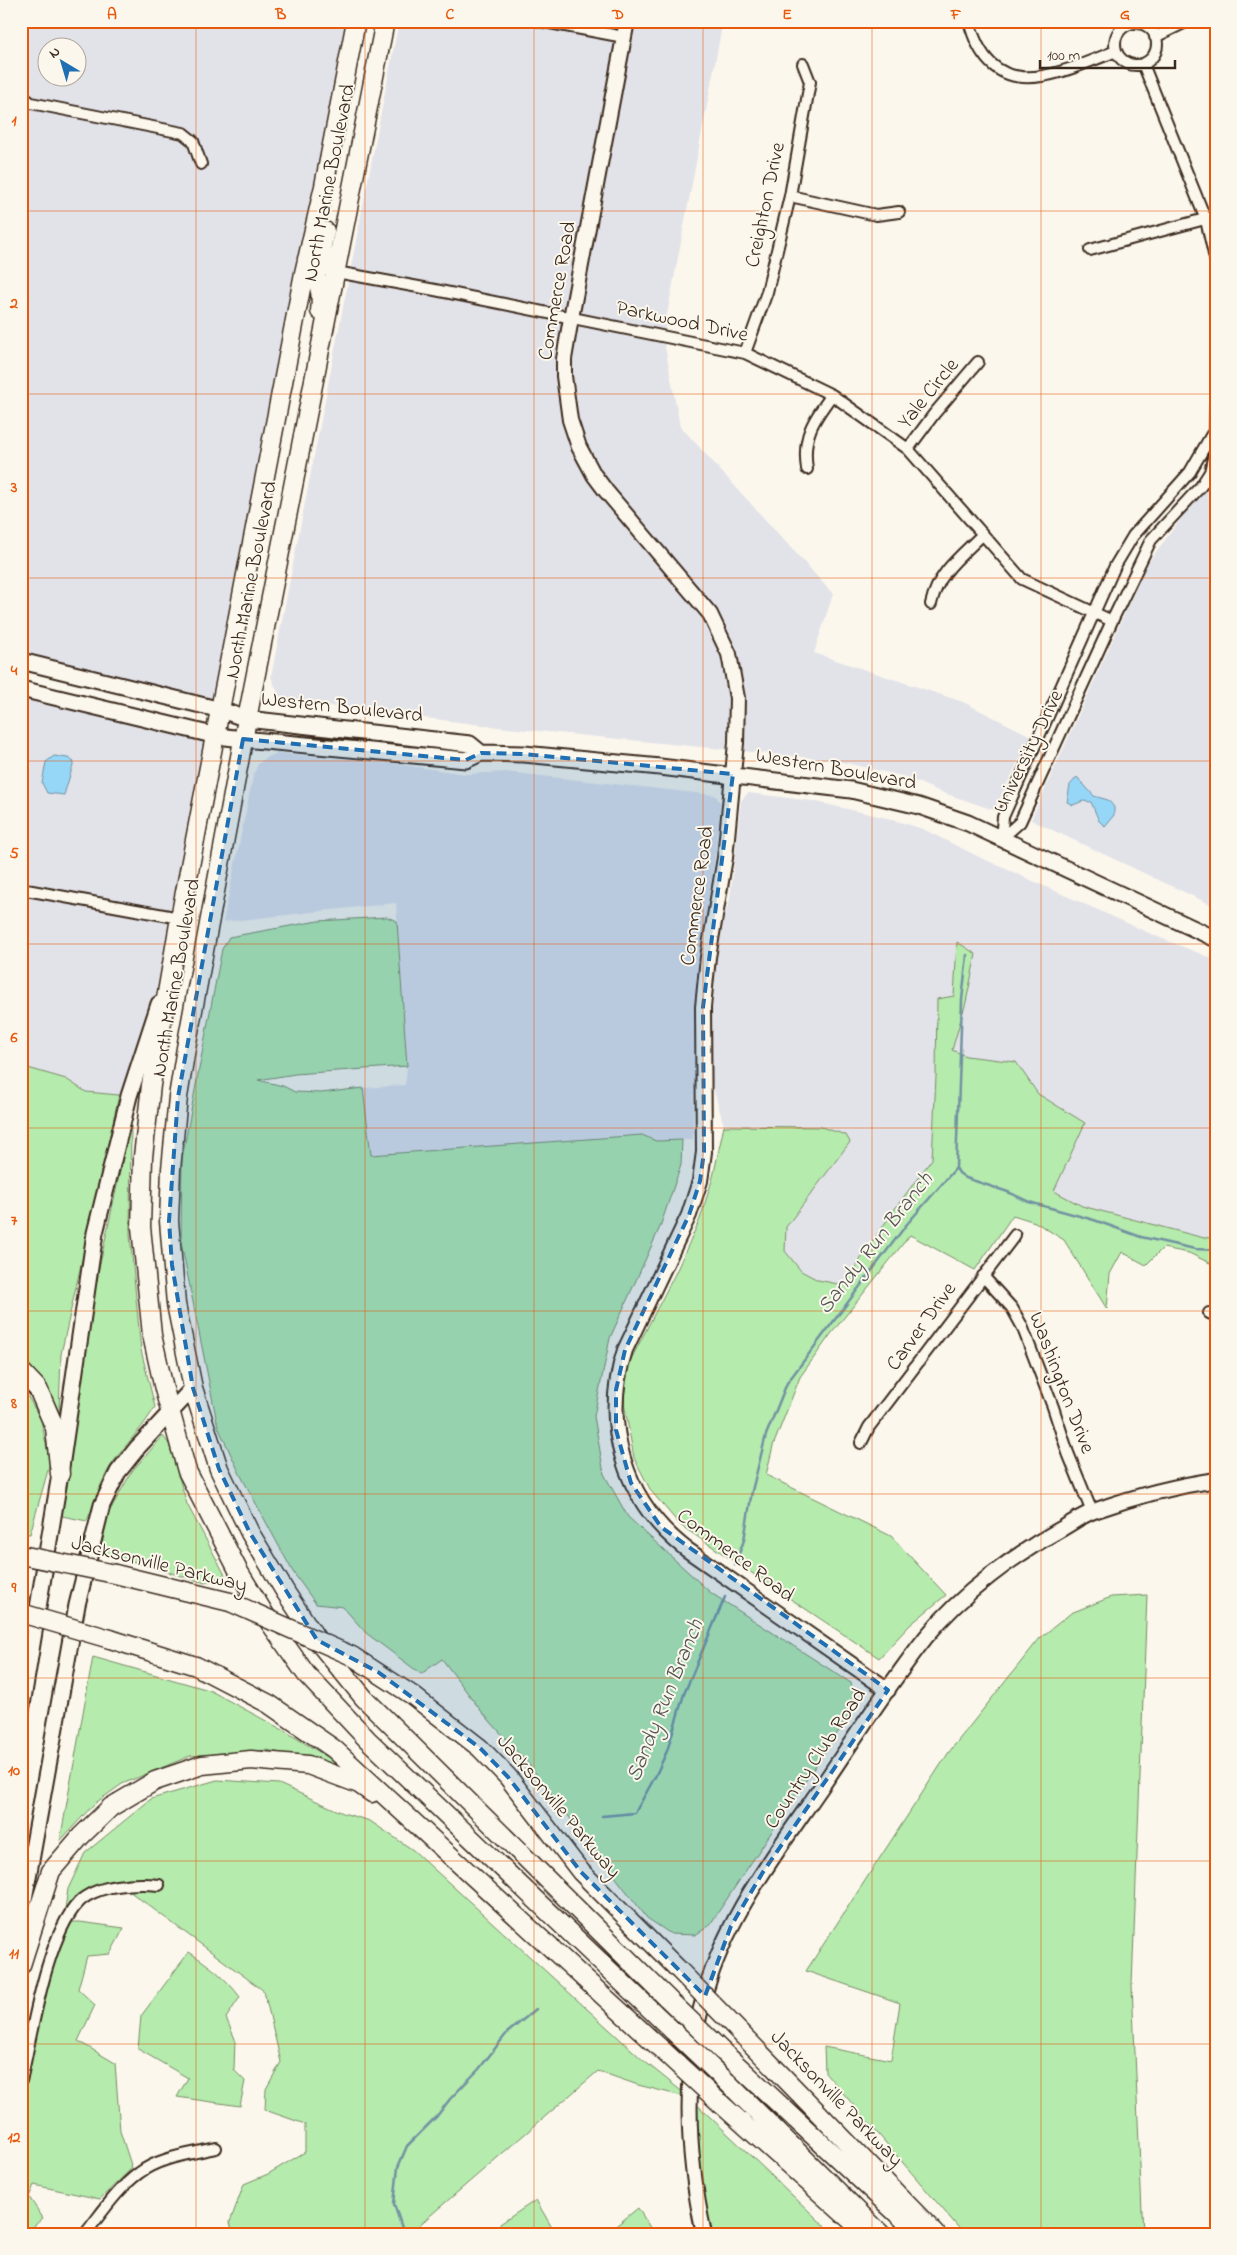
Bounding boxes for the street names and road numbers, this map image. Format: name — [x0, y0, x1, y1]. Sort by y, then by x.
street label: North Marine Boulevard — [296, 81, 364, 285]
street label: Creighton Drive — [738, 139, 796, 271]
street label: Commerce Road — [531, 219, 585, 363]
street label: Parkwood Drive — [613, 293, 751, 351]
street label: Yale Circle — [891, 352, 967, 436]
street label: North Marine Boulevard — [218, 478, 286, 682]
street label: Western Boulevard — [260, 685, 425, 731]
street label: University Drive — [986, 685, 1074, 820]
street label: Western Boulevard — [753, 741, 919, 799]
street label: Commerce Road — [673, 824, 723, 968]
street label: North Marine Boulevard — [145, 876, 209, 1080]
street label: Carver Drive — [880, 1276, 965, 1378]
street label: Washington Drive — [1018, 1308, 1102, 1459]
street label: Commerce Road — [670, 1502, 800, 1610]
street label: Jacksonville Parkway — [67, 1529, 250, 1603]
street label: Country Club Road — [758, 1682, 876, 1837]
street label: Jacksonville Parkway — [487, 1728, 627, 1887]
street label: Jacksonville Parkway — [761, 2024, 909, 2176]

